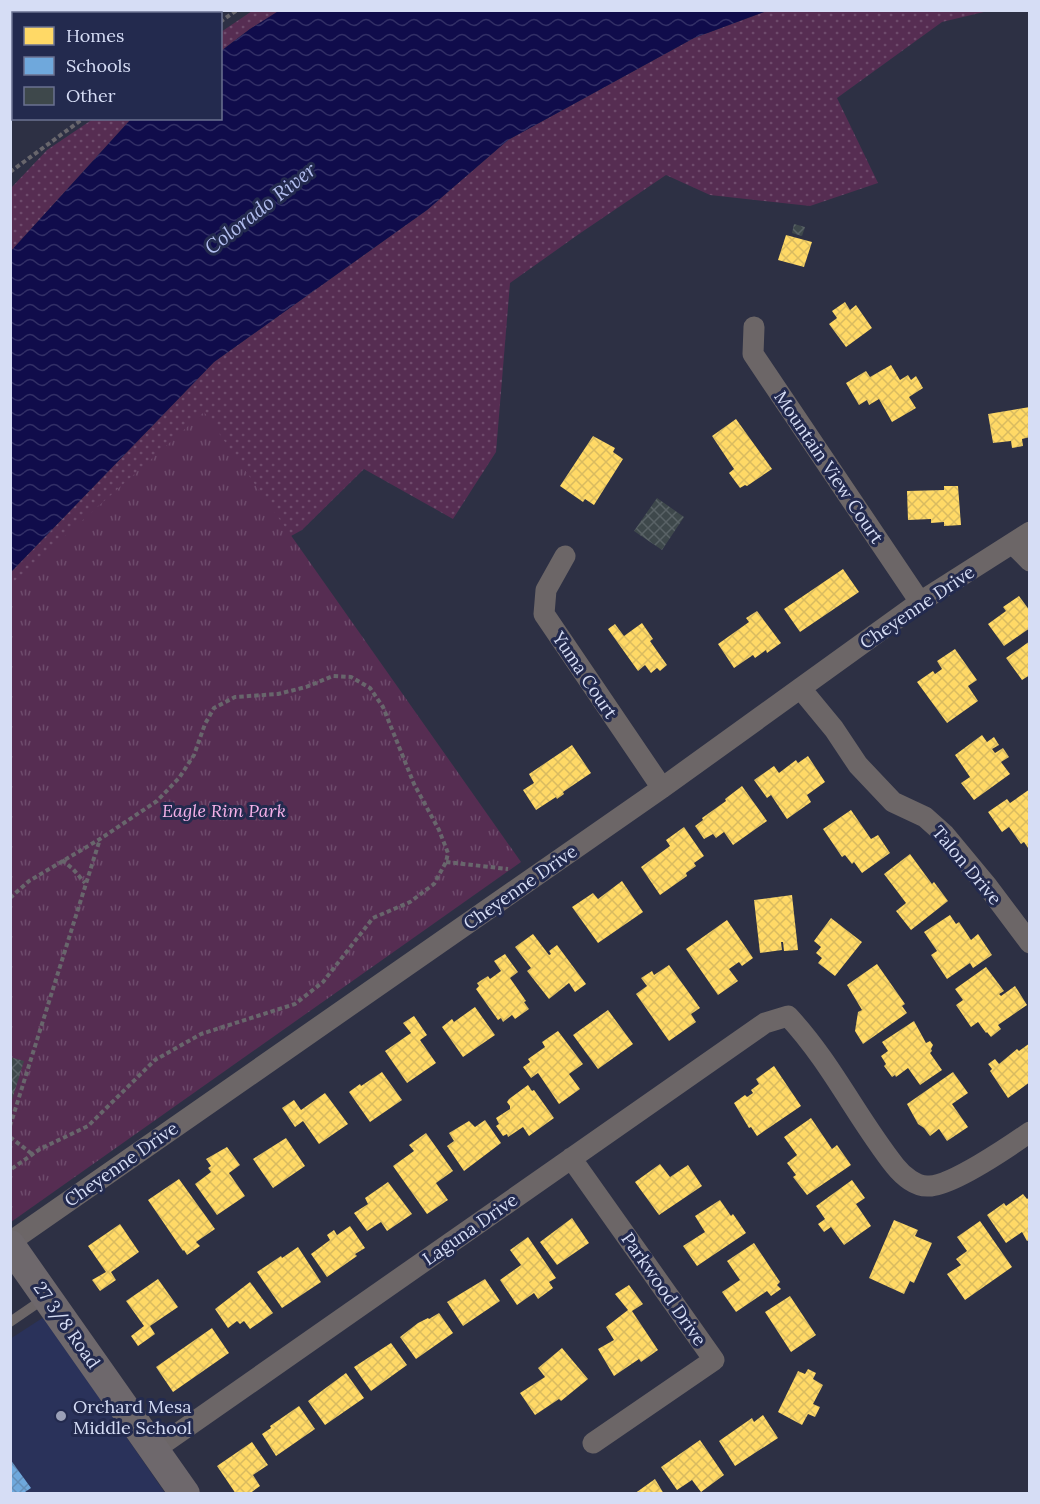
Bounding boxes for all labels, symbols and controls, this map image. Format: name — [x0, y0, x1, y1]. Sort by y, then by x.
legend — [12, 12, 222, 120]
text: Homes — [66, 24, 124, 47]
text: Schools — [66, 54, 131, 77]
text: Other — [66, 84, 116, 107]
water label: Colorado River — [199, 156, 322, 259]
street label: Mountain View Court — [769, 386, 889, 548]
street label: Cheyenne Drive — [855, 560, 979, 654]
street label: Yuma Court — [547, 626, 623, 723]
park label: Eagle Rim Park — [162, 799, 286, 822]
street label: Talon Drive — [927, 821, 1007, 910]
street label: Cheyenne Drive — [459, 839, 581, 935]
street label: Cheyenne Drive — [60, 1116, 182, 1212]
street label: Laguna Drive — [418, 1188, 522, 1270]
street label: Parkwood Drive — [616, 1228, 712, 1350]
street label: 27 3/8 Road — [29, 1277, 106, 1373]
place label: Orchard Mesa Middle School — [73, 1395, 192, 1439]
marker: Orchard Mesa Middle School — [54, 1409, 68, 1423]

